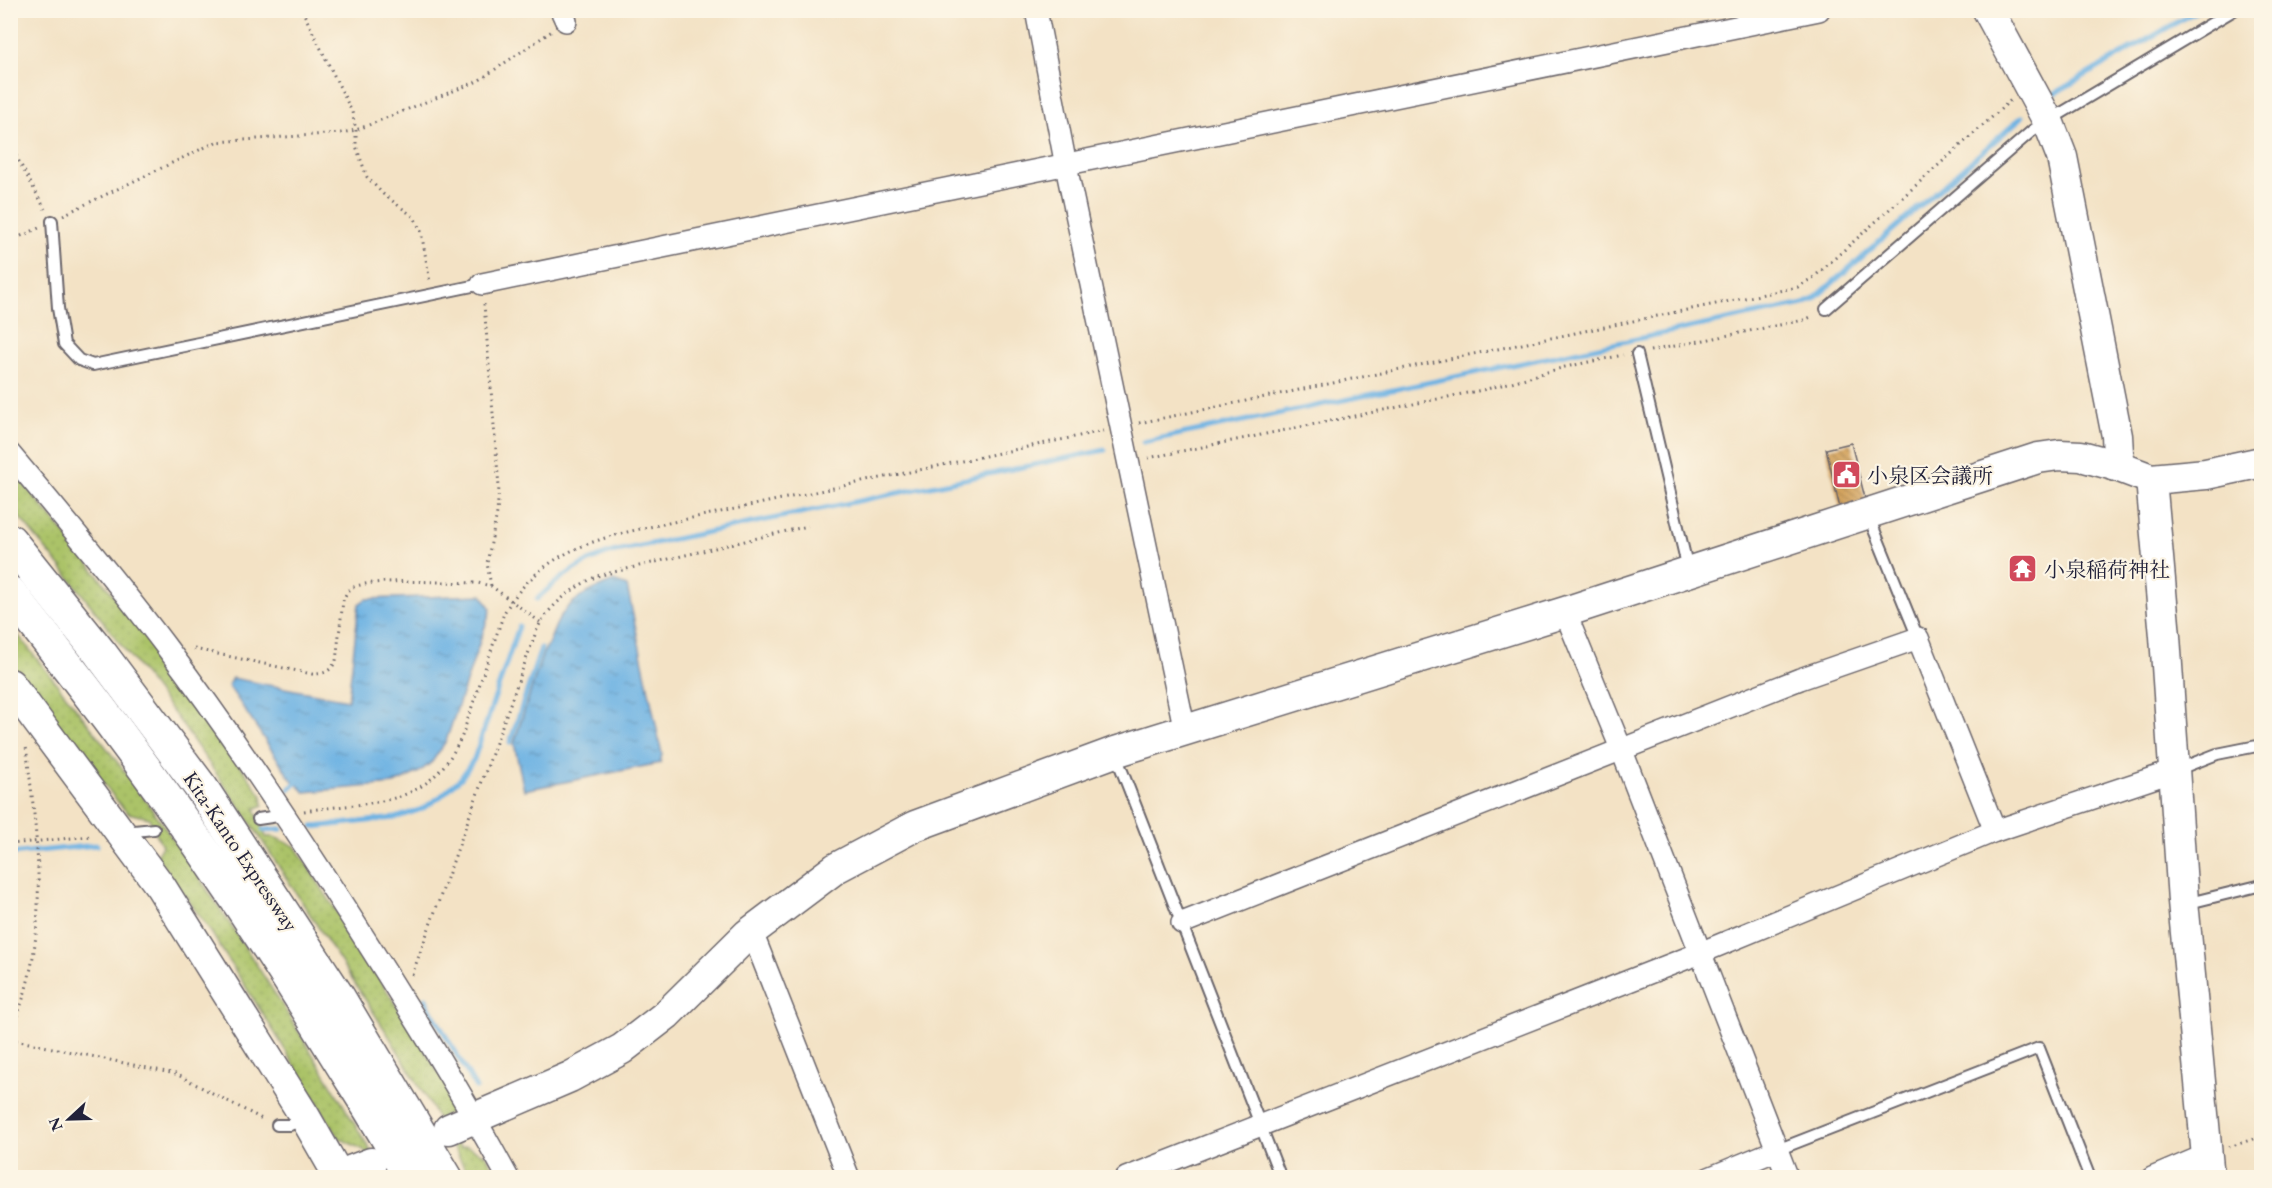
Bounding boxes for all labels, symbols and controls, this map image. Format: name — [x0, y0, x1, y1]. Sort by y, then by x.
public building icon: 小泉区会議所 — [1830, 459, 1862, 491]
place label: 小泉区会議所 — [1867, 462, 1993, 489]
temple icon: 小泉稲荷神社 — [2007, 553, 2039, 585]
place label: 小泉稲荷神社 — [2044, 556, 2170, 583]
street label: Kita-Kanto Expressway — [177, 766, 305, 937]
north arrow — [39, 1089, 99, 1149]
text: N — [43, 1114, 68, 1134]

